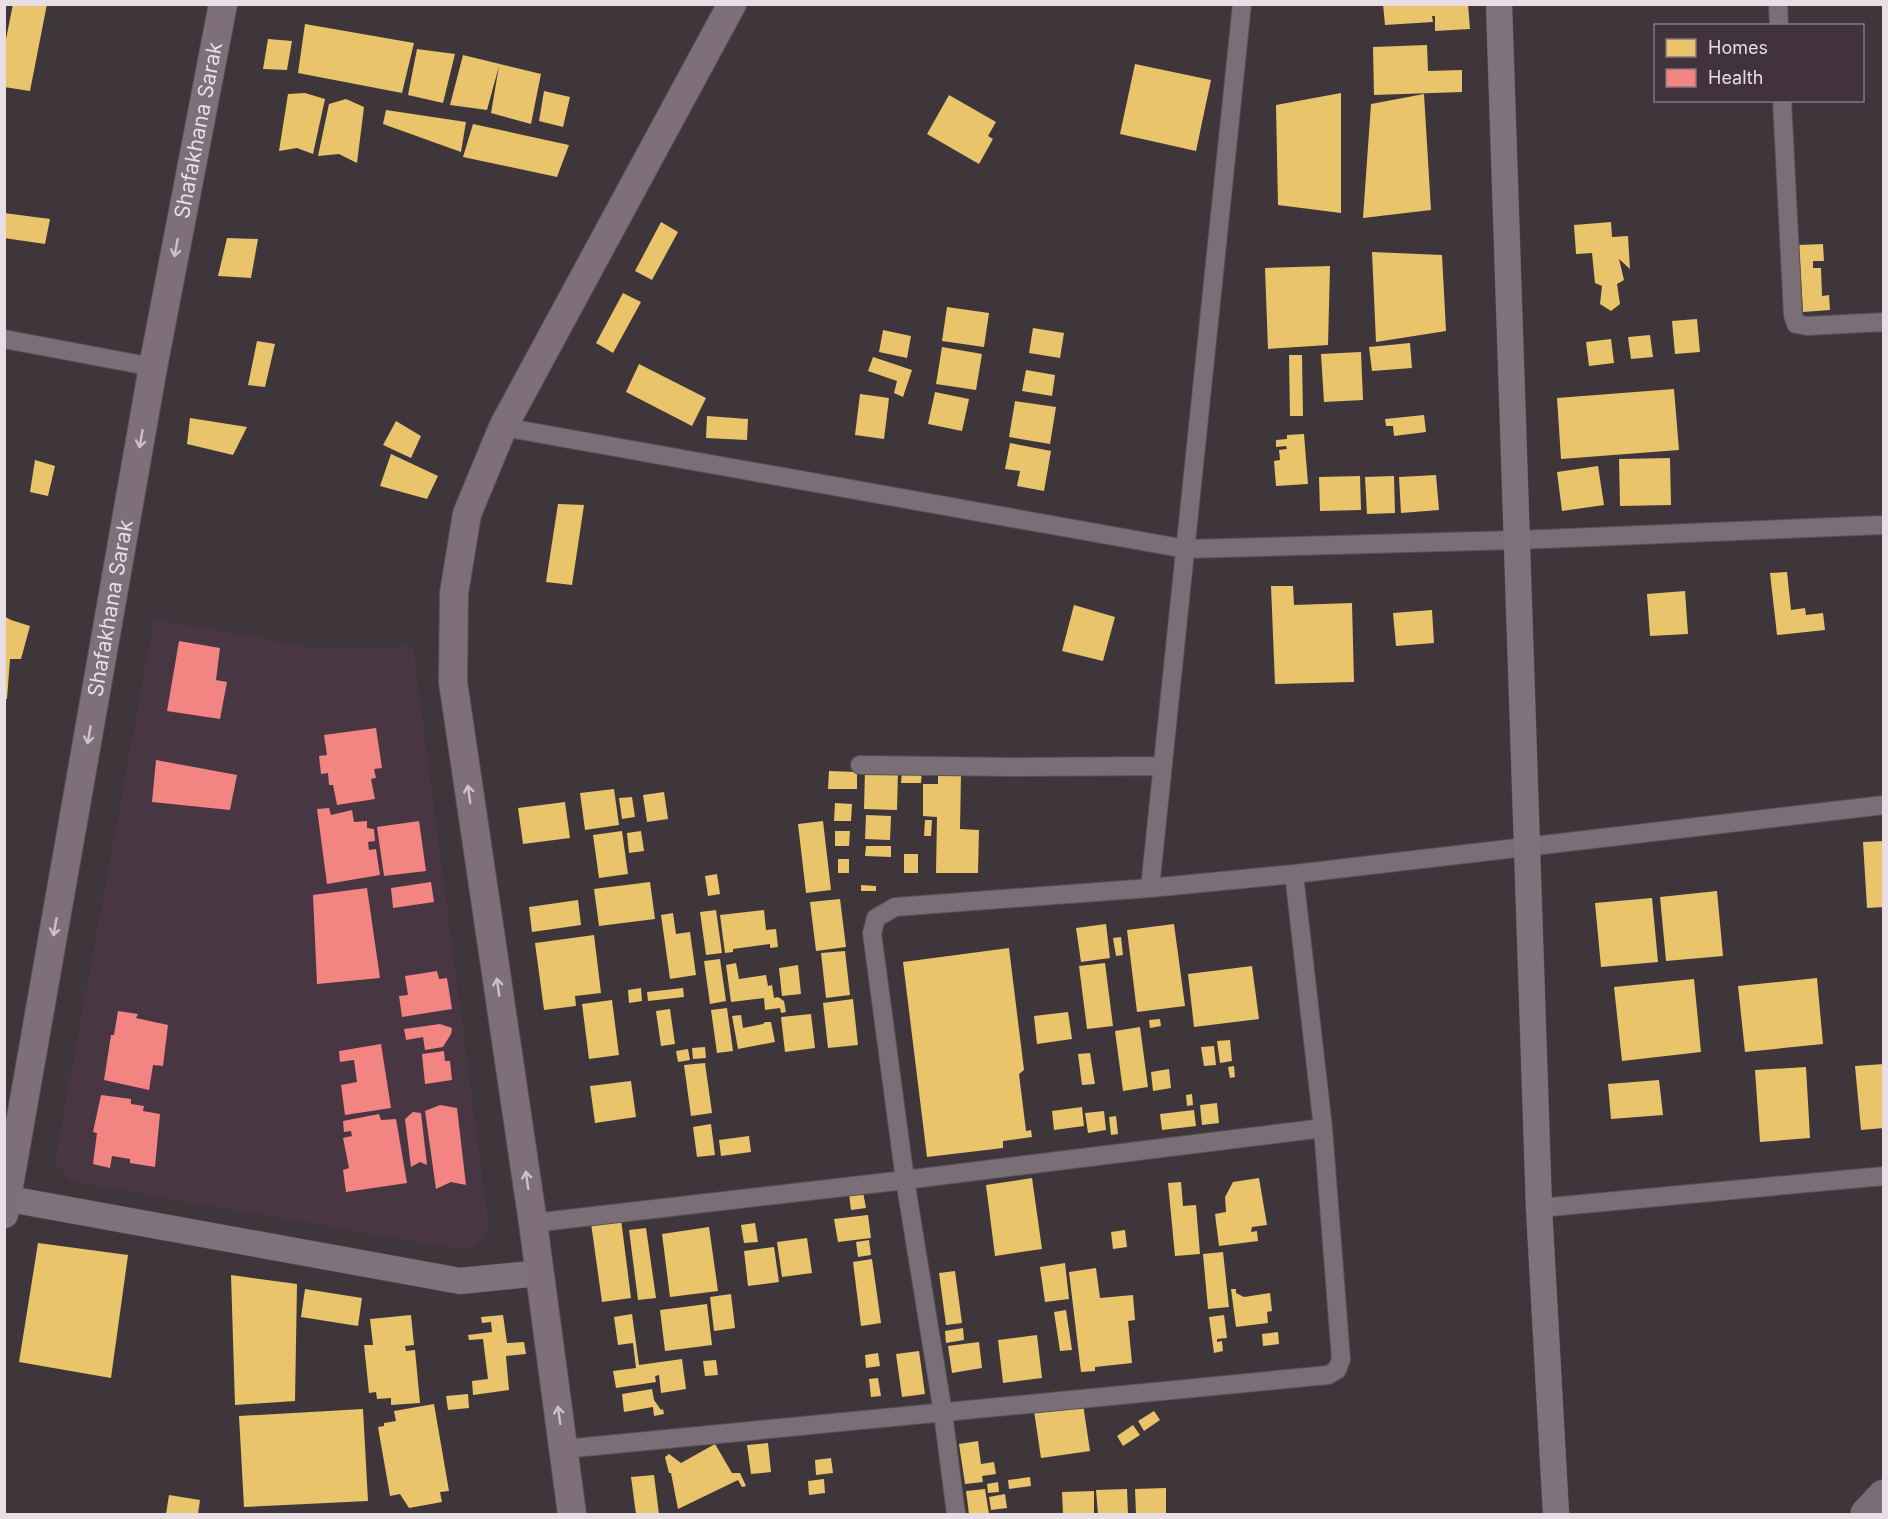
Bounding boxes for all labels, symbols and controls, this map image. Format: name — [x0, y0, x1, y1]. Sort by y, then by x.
legend — [1654, 24, 1864, 102]
text: Homes — [1708, 37, 1768, 58]
street label: Shafakhana Sarak — [169, 39, 227, 221]
text: Health — [1708, 67, 1763, 88]
one-way arrow — [170, 237, 181, 257]
one-way arrow — [135, 429, 146, 449]
street label: Shafakhana Sarak — [82, 517, 138, 699]
one-way arrow — [83, 724, 94, 744]
one-way arrow — [464, 785, 475, 805]
one-way arrow — [49, 916, 60, 936]
one-way arrow — [493, 978, 504, 998]
one-way arrow — [521, 1171, 532, 1190]
one-way arrow — [553, 1405, 564, 1425]

